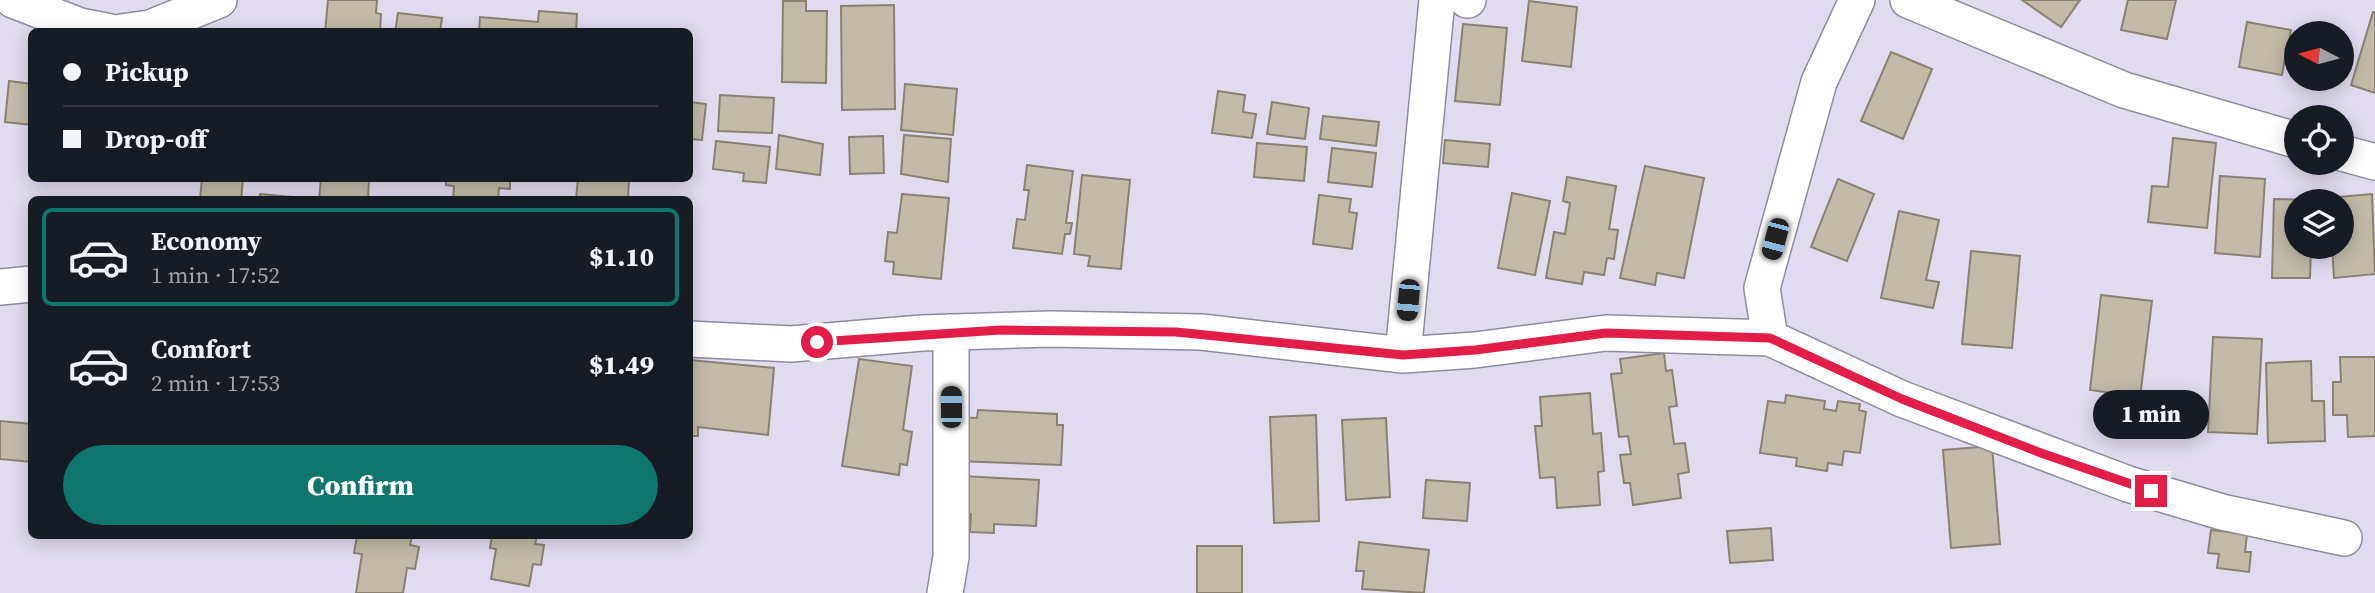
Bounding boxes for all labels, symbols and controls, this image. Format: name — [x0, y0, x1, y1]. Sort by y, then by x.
north arrow — [2284, 21, 2354, 91]
map controls — [2284, 21, 2354, 259]
text: Pickup — [105, 54, 189, 90]
button: locate — [2284, 105, 2354, 175]
text: Drop-off — [105, 121, 207, 157]
button: layers — [2284, 189, 2354, 259]
car — [1760, 216, 1791, 262]
text: Economy — [151, 223, 262, 259]
icon: car — [67, 226, 130, 289]
text: $1.10 — [589, 239, 654, 275]
text: 1 min · 17:52 — [151, 259, 280, 291]
car — [1396, 278, 1421, 322]
route start — [801, 326, 833, 358]
text: Comfort — [151, 331, 251, 367]
icon: car — [67, 334, 130, 397]
text: $1.49 — [589, 347, 654, 383]
text: 2 min · 17:53 — [151, 367, 280, 399]
car — [941, 386, 962, 428]
callout: 1 min — [2093, 390, 2209, 438]
text: 1 min — [2121, 398, 2181, 430]
button: Confirm — [63, 445, 658, 525]
route end — [2135, 475, 2167, 507]

